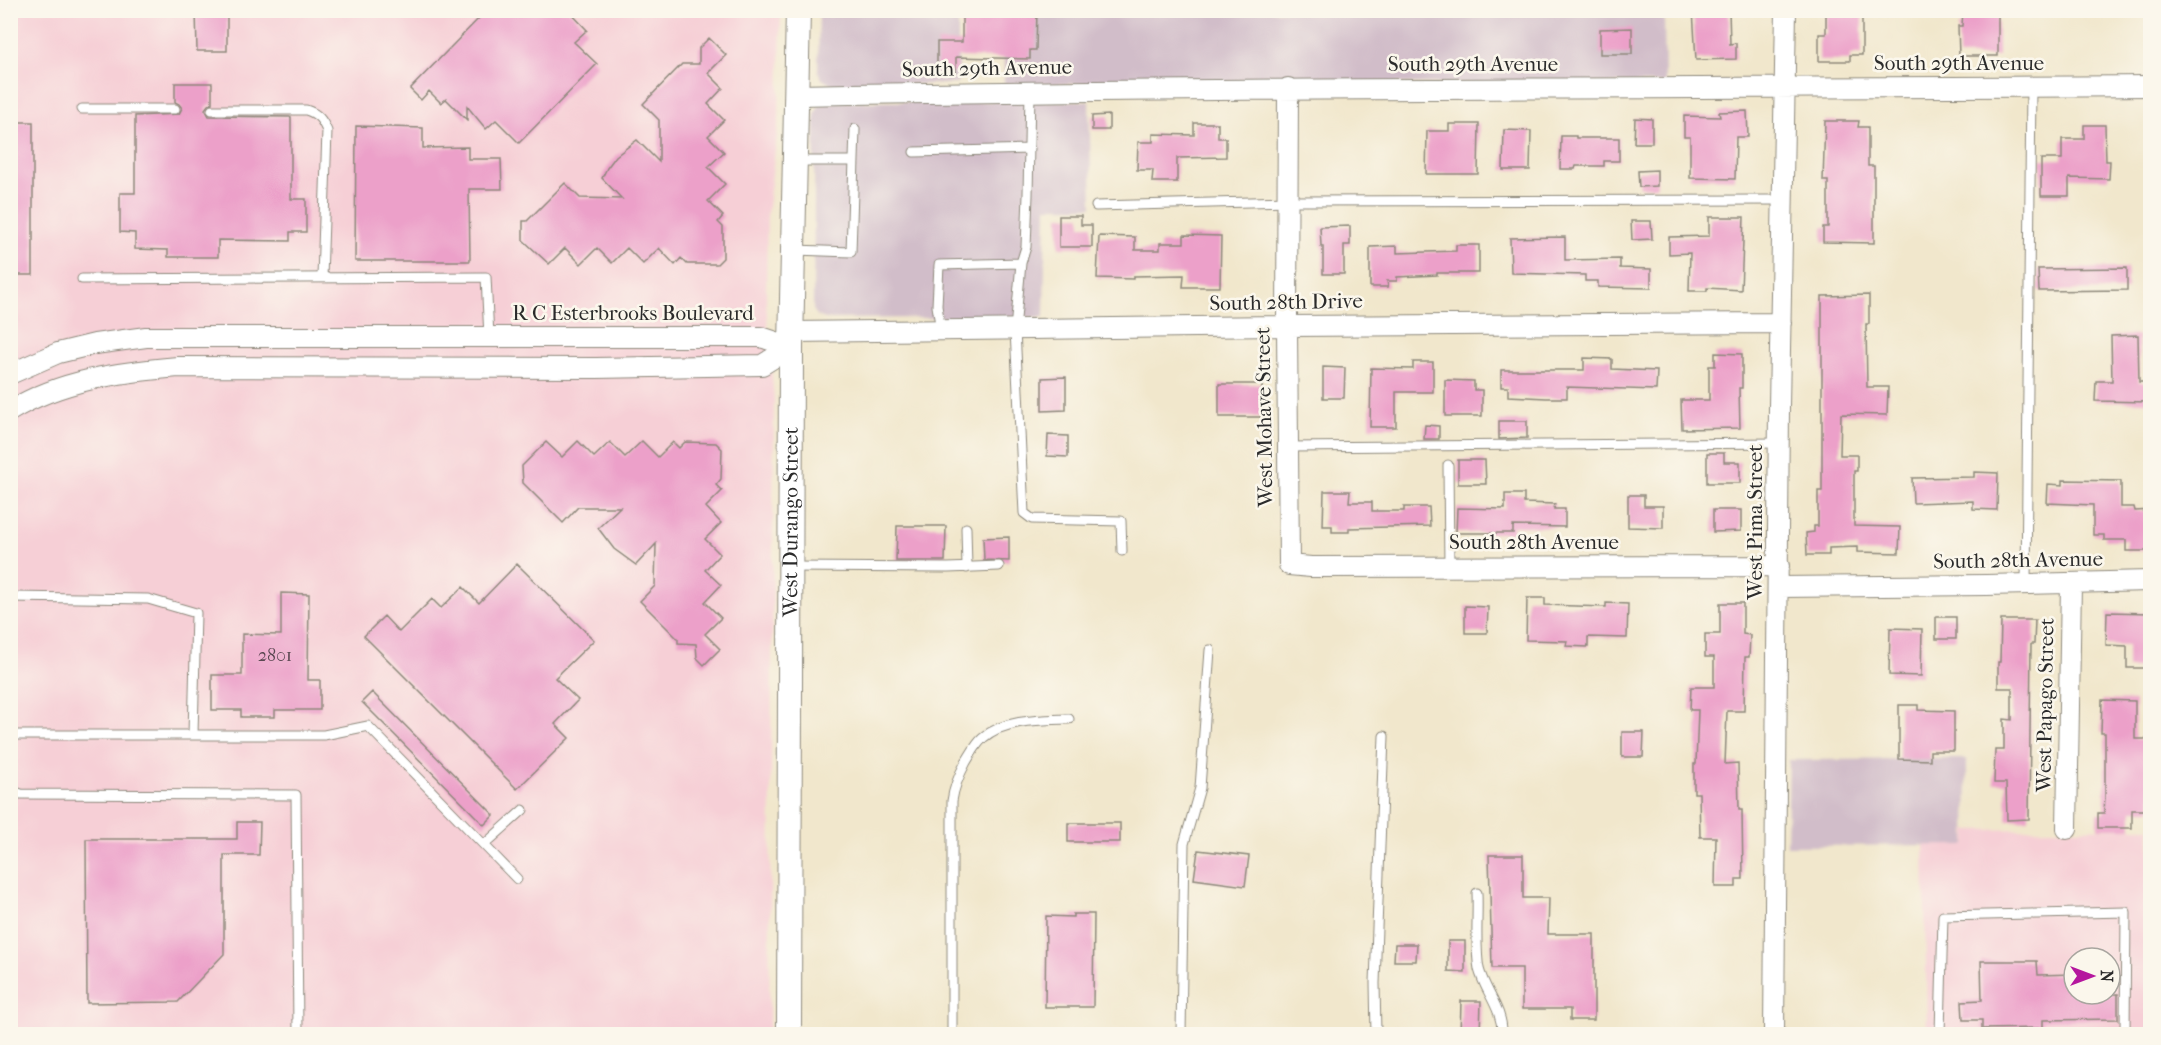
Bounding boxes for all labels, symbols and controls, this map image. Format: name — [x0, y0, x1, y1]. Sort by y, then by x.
street label: South 29th Avenue — [1874, 51, 2044, 75]
street label: South 29th Avenue — [1388, 52, 1558, 76]
street label: South 29th Avenue — [902, 55, 1072, 81]
street label: South 28th Drive — [1209, 289, 1363, 315]
street label: R C Esterbrooks Boulevard — [512, 301, 754, 325]
street label: West Mohave Street — [1250, 326, 1278, 508]
street label: West Durango Street — [778, 426, 803, 618]
street label: West Pima Street — [1743, 444, 1767, 601]
street label: South 28th Avenue — [1449, 530, 1619, 554]
street label: South 28th Avenue — [1933, 547, 2103, 573]
street label: West Papago Street — [2031, 617, 2059, 793]
house number: 2801 — [258, 645, 292, 666]
north arrow — [2062, 946, 2122, 1006]
text: N — [2097, 970, 2116, 983]

